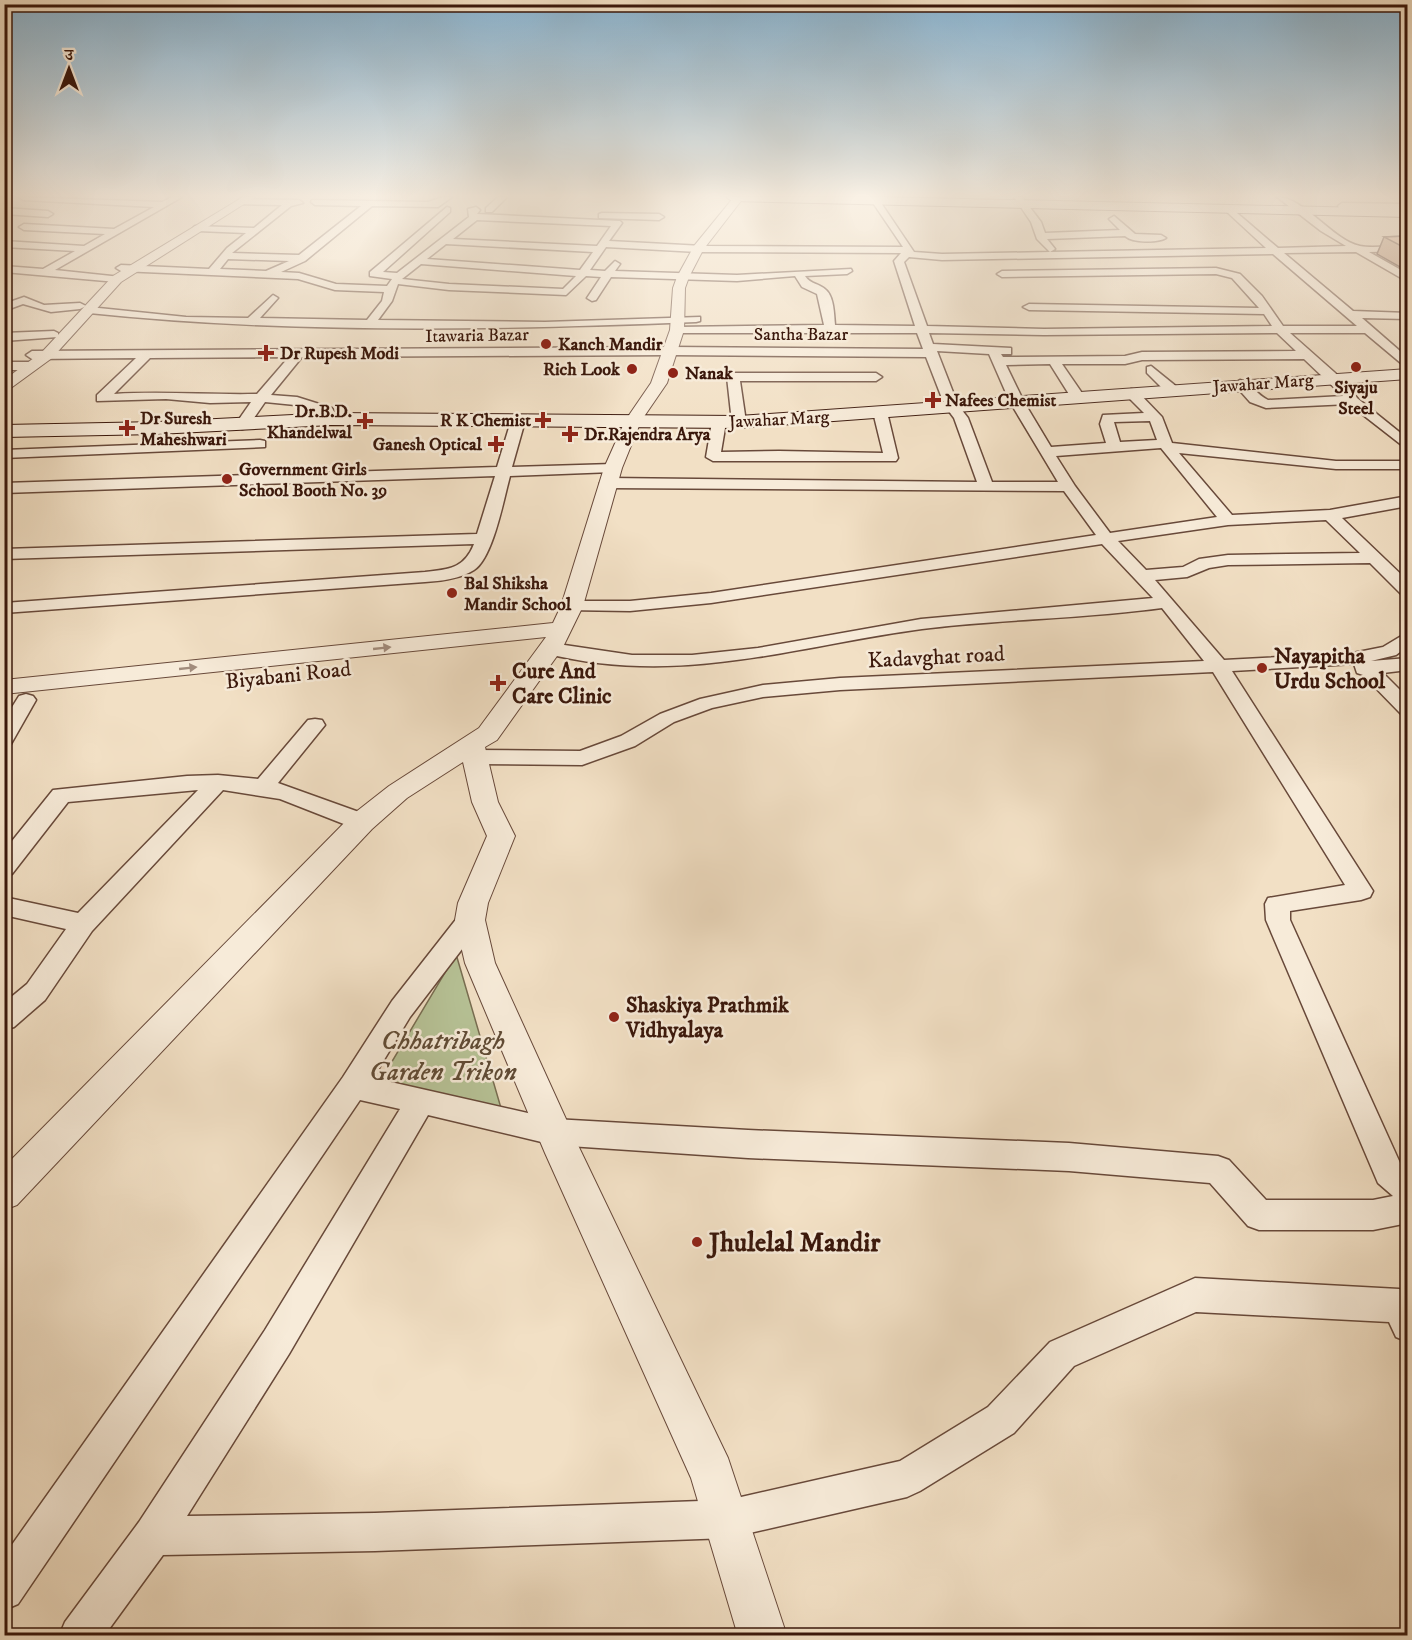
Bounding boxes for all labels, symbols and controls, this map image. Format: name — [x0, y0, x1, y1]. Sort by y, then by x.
north arrow — [39, 39, 99, 99]
text: उ — [64, 45, 75, 65]
street label: Itawaria Bazar — [425, 324, 529, 348]
street label: Santha Bazar — [754, 324, 848, 346]
place label: Kanch Mandir — [558, 334, 663, 356]
marker: Kanch Mandir — [539, 337, 553, 351]
place label: Dr Rupesh Modi — [280, 343, 399, 365]
marker: Dr Rupesh Modi — [257, 344, 275, 362]
place label: Rich Look — [543, 359, 621, 381]
marker: Siyaju Steel — [1349, 360, 1363, 374]
marker: Rich Look — [625, 362, 639, 376]
place label: Nanak — [685, 363, 734, 385]
marker: Nanak — [666, 366, 680, 380]
street label: Jawahar Marg — [1210, 369, 1314, 399]
place label: Siyaju Steel — [1334, 377, 1378, 420]
place label: Nafees Chemist — [945, 390, 1056, 412]
marker: Nafees Chemist — [926, 393, 940, 407]
place label: Dr.B.D. Khandelwal — [267, 401, 353, 444]
street label: Jawahar Marg — [726, 406, 830, 434]
place label: Dr Suresh Maheshwari — [140, 408, 227, 451]
place label: R K Chemist — [440, 410, 531, 432]
marker: Dr.B.D. Khandelwal — [356, 412, 374, 430]
marker: R K Chemist — [536, 413, 550, 427]
marker: Dr Suresh Maheshwari — [118, 419, 136, 437]
place label: Dr.Rajendra Arya — [584, 424, 711, 446]
marker: Dr.Rajendra Arya — [561, 425, 579, 443]
place label: Ganesh Optical — [373, 434, 483, 456]
marker: Ganesh Optical — [487, 435, 505, 453]
place label: Government Girls School Booth No. 39 — [239, 459, 387, 502]
marker: Government Girls School Booth No. 39 — [220, 472, 234, 486]
place label: Bal Shiksha Mandir School — [464, 573, 572, 616]
marker: Bal Shiksha Mandir School — [445, 586, 459, 600]
street label: Kadavghat road — [867, 640, 1005, 675]
one-way arrow — [373, 643, 392, 653]
place label: Nayapitha Urdu School — [1274, 643, 1386, 695]
street label: Biyabani Road — [224, 655, 352, 696]
place label: Cure And Care Clinic — [512, 658, 612, 710]
marker: Nayapitha Urdu School — [1255, 661, 1269, 675]
one-way arrow — [179, 663, 198, 673]
marker: Cure And Care Clinic — [489, 674, 507, 692]
place label: Shaskiya Prathmik Vidhyalaya — [625, 992, 790, 1044]
marker: Shaskiya Prathmik Vidhyalaya — [607, 1010, 621, 1024]
park label: Chhatribagh Garden Trikon — [369, 1024, 517, 1089]
place label: Jhulelal Mandir — [706, 1226, 881, 1260]
marker: Jhulelal Mandir — [690, 1235, 704, 1249]

